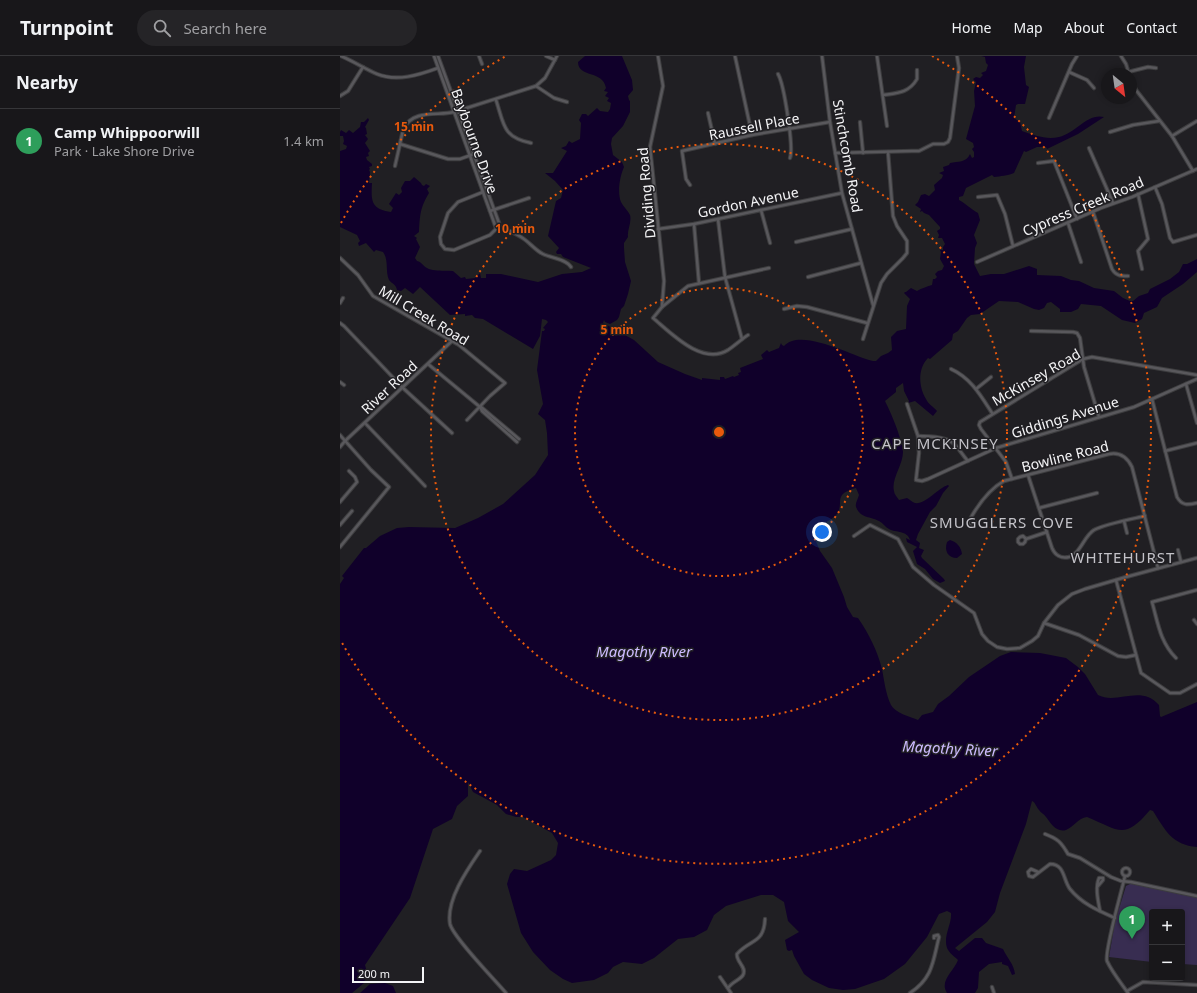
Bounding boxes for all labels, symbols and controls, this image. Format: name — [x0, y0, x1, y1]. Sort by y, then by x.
search box — [137, 10, 417, 46]
text: Turnpoint — [20, 15, 113, 41]
icon: search — [151, 17, 173, 39]
text: Search here — [183, 18, 267, 38]
text: Home — [952, 18, 991, 37]
text: Map — [1013, 18, 1043, 37]
text: About — [1065, 18, 1104, 37]
text: Contact — [1126, 18, 1177, 37]
north arrow — [1101, 68, 1137, 104]
text: Nearby — [16, 71, 78, 94]
street label: Baybourne Drive — [447, 86, 503, 196]
street label: Stinchcomb Road — [829, 98, 867, 214]
street label: Raussell Place — [707, 108, 801, 144]
text: 15 min — [394, 118, 434, 135]
text: Camp Whippoorwill — [54, 122, 200, 142]
text: 1 — [25, 132, 33, 150]
text: 1.4 km — [283, 132, 324, 150]
text: Park · Lake Shore Drive — [54, 142, 194, 160]
street label: Dividing Road — [633, 147, 659, 239]
street label: Cypress Creek Road — [1019, 172, 1147, 240]
street label: Gordon Avenue — [696, 182, 800, 222]
text: 10 min — [495, 220, 535, 237]
street label: Mill Creek Road — [375, 281, 473, 349]
text: 5 min — [600, 321, 634, 338]
street label: McKinsey Road — [988, 344, 1084, 410]
street label: River Road — [357, 356, 421, 418]
street label: Giddings Avenue — [1009, 392, 1121, 442]
centre of rings — [712, 425, 726, 439]
district label: CAPE MCKINSEY — [871, 433, 999, 453]
street label: Bowline Road — [1019, 436, 1111, 476]
district label: SMUGGLERS COVE — [930, 512, 1074, 532]
your location — [812, 522, 832, 542]
district label: WHITEHURST — [1071, 547, 1175, 567]
water label: Magothy River — [596, 641, 693, 661]
water label: Magothy River — [902, 736, 999, 761]
pin: 1 — [1119, 906, 1145, 939]
map controls — [1149, 909, 1185, 981]
button: + — [1149, 909, 1185, 945]
button: − — [1149, 945, 1185, 981]
scale bar — [352, 965, 424, 984]
text: 200 m — [358, 966, 390, 981]

